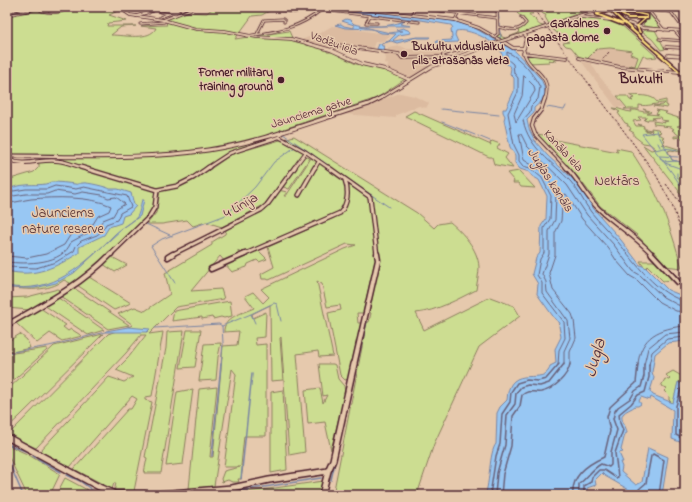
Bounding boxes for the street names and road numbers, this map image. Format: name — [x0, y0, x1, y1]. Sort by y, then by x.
street label: Vadžu iela — [307, 27, 360, 61]
street label: Jaunciema gatve — [269, 92, 354, 135]
street label: Kanāla iela — [539, 126, 587, 176]
street label: 4 Līnija — [220, 188, 262, 224]

